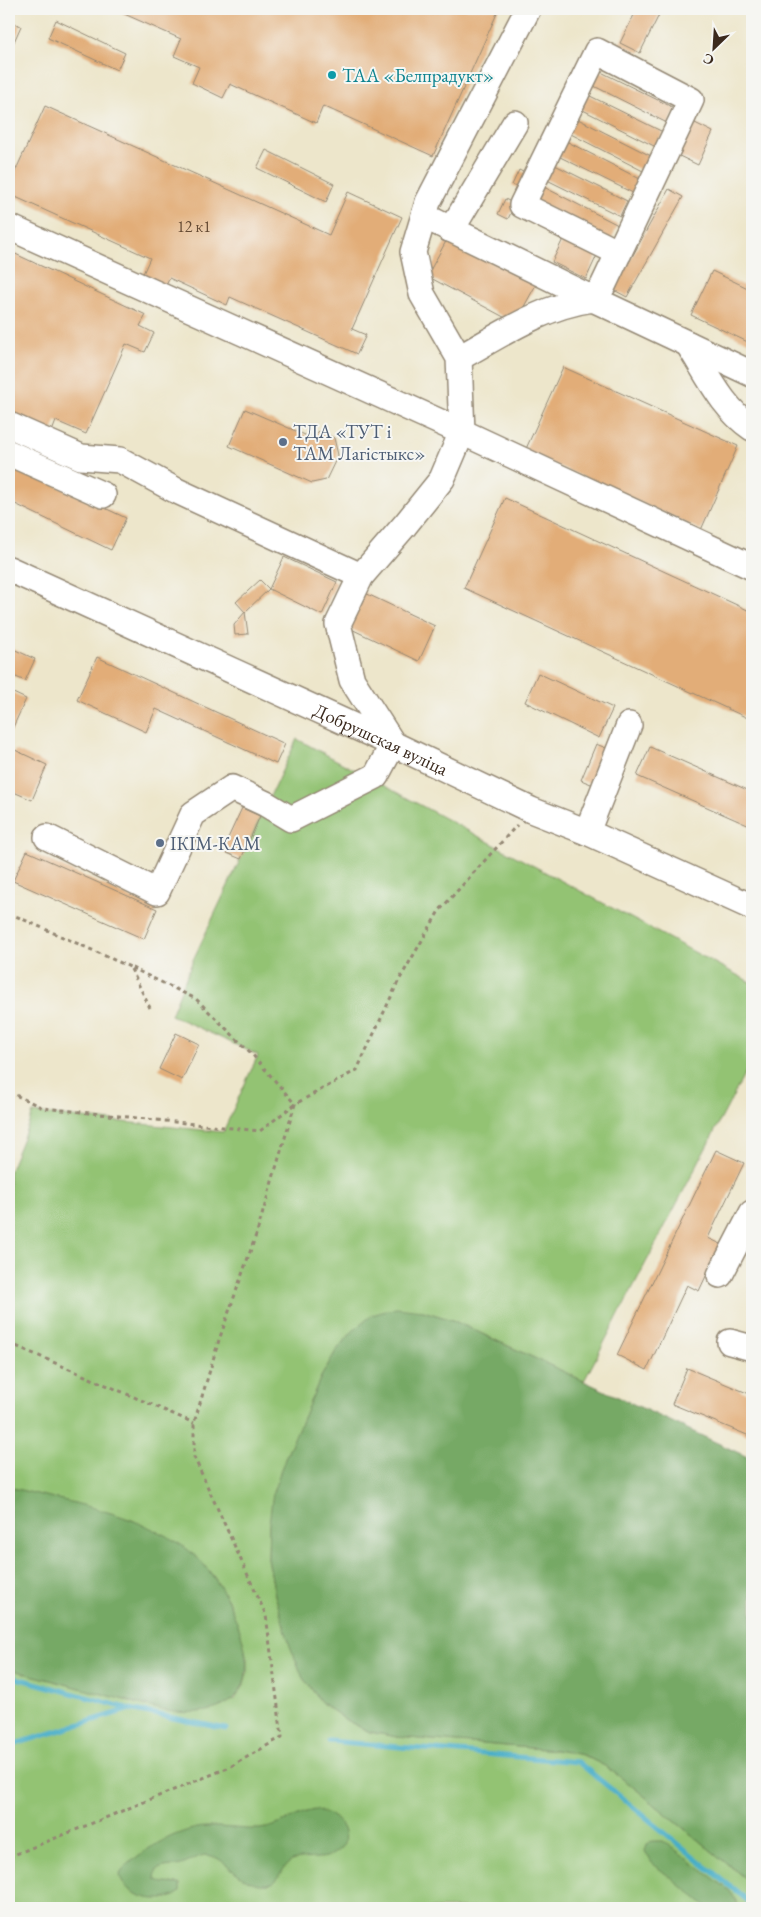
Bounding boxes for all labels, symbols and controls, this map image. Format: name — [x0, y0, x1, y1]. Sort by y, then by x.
north arrow — [688, 22, 738, 72]
text: С — [700, 49, 717, 70]
place label: ТАА «Белпрадукт» — [342, 63, 494, 88]
marker: ТАА «Белпрадукт» — [326, 69, 338, 81]
house number: 12 к1 — [177, 216, 211, 237]
place label: ТДА «ТУТ і ТАМ Лагістыкс» — [293, 419, 426, 466]
marker: ТДА «ТУТ і ТАМ Лагістыкс» — [277, 436, 289, 448]
street label: Добрушская вуліца — [310, 697, 453, 782]
place label: ІКІМ-КАМ — [170, 831, 261, 856]
marker: ІКІМ-КАМ — [154, 837, 166, 849]

